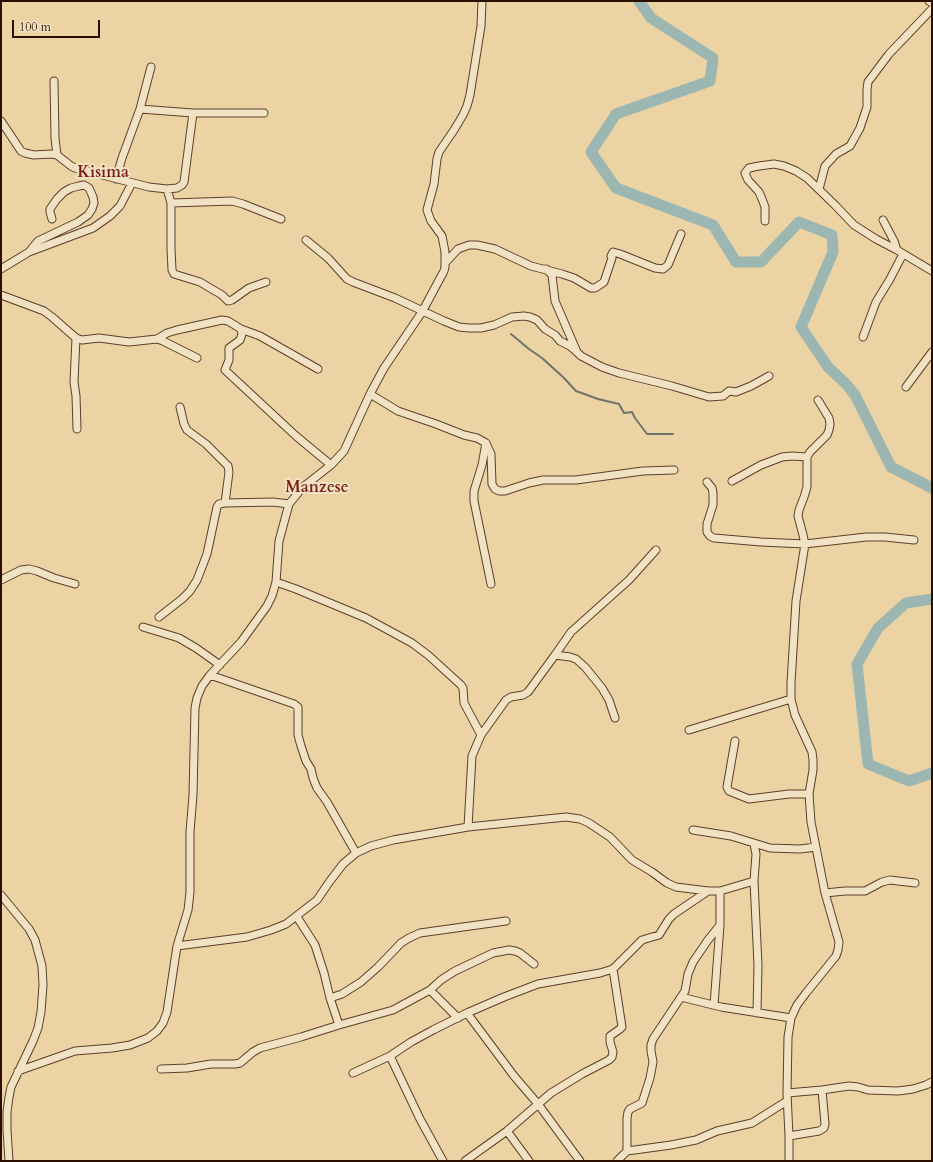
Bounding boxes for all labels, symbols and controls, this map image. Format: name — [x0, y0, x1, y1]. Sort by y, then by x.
scale bar — [14, 12, 102, 38]
text: 100 m — [19, 19, 51, 35]
district label: Kisima — [77, 163, 129, 183]
district label: Manzese — [285, 478, 349, 498]

